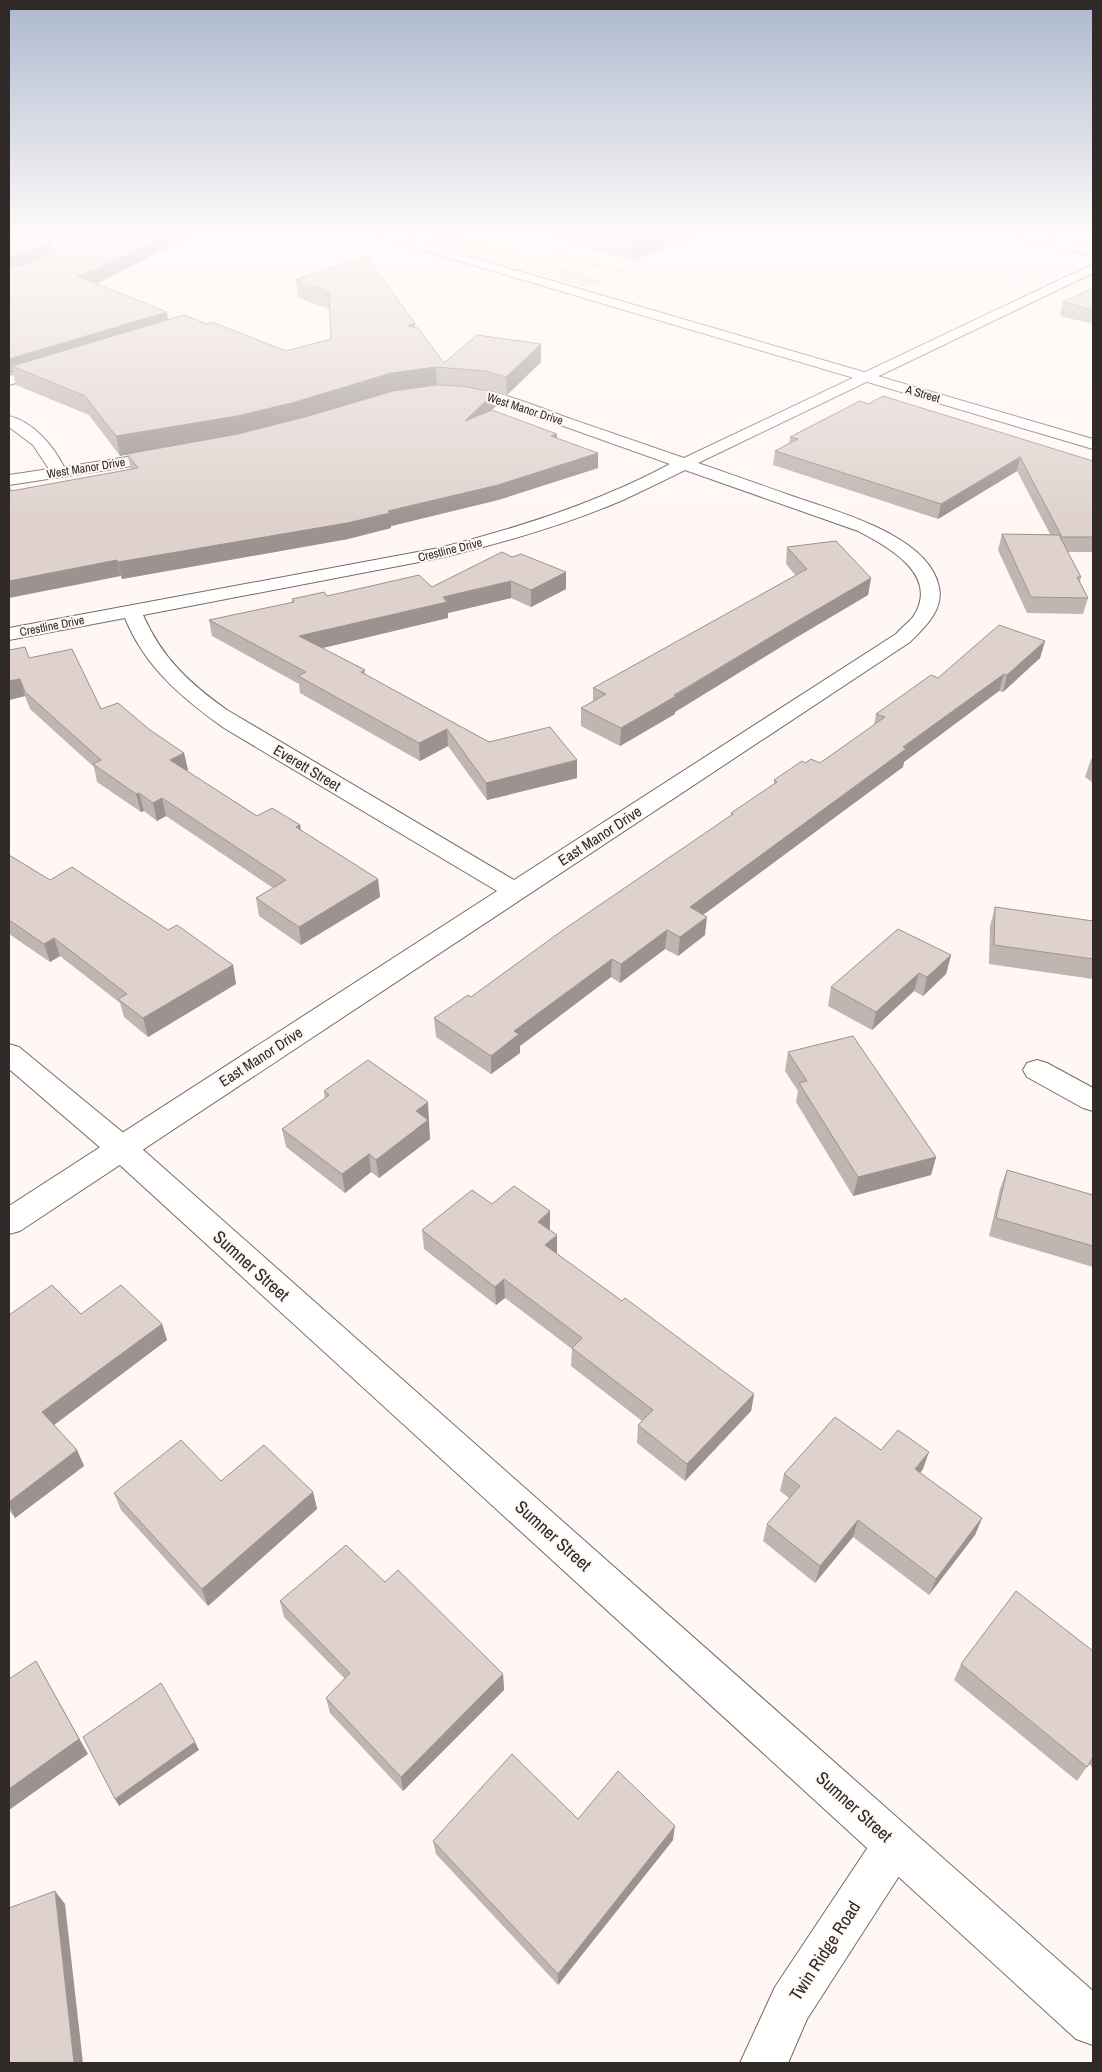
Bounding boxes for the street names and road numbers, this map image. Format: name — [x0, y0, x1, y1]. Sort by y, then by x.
street label: A Street — [903, 381, 942, 407]
street label: West Manor Drive — [485, 389, 565, 429]
street label: West Manor Drive — [46, 454, 126, 482]
street label: Crestline Drive — [416, 534, 484, 566]
street label: Crestline Drive — [18, 612, 86, 640]
street label: Everett Street — [270, 739, 345, 796]
street label: East Manor Drive — [554, 801, 646, 870]
street label: East Manor Drive — [215, 1022, 307, 1091]
street label: Sumner Street — [208, 1224, 295, 1307]
street label: Sumner Street — [510, 1494, 597, 1577]
street label: Sumner Street — [811, 1765, 898, 1848]
street label: Twin Ridge Road — [783, 1896, 866, 2005]

